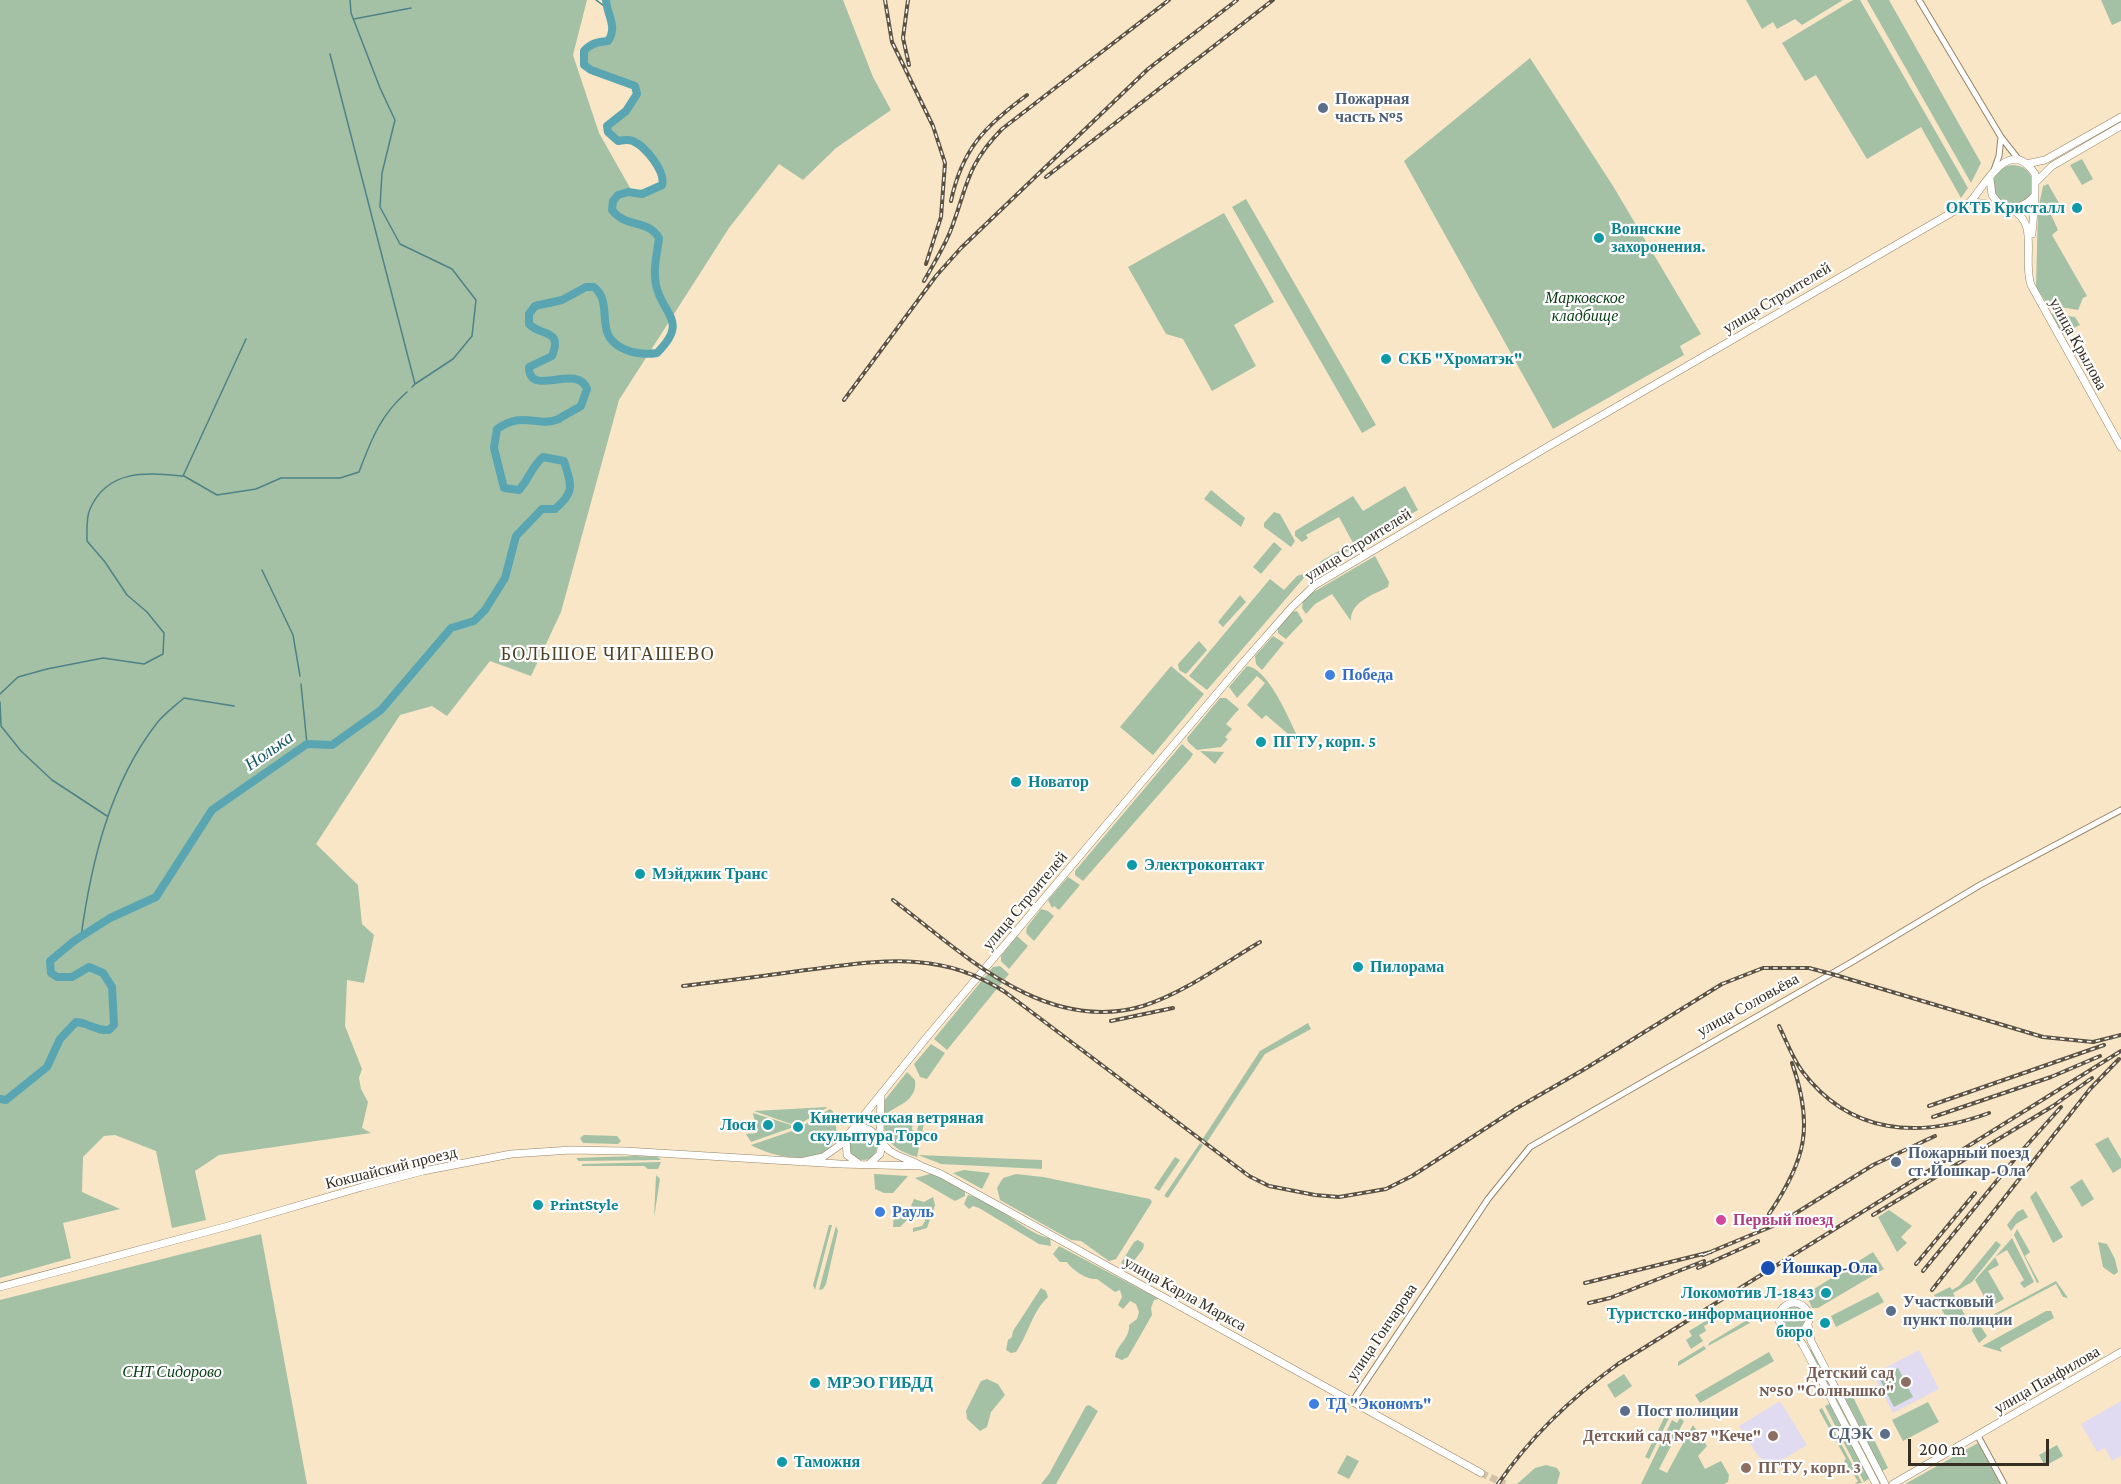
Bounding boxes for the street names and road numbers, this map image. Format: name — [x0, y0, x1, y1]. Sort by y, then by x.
street label: улица Строителей — [1720, 258, 1834, 338]
street label: улица Крылова — [2045, 295, 2111, 393]
street label: улица Строителей — [1301, 504, 1415, 586]
street label: улица Строителей — [978, 848, 1072, 954]
street label: улица Соловьёва — [1694, 969, 1802, 1041]
street label: Кокшайский проезд — [323, 1142, 459, 1194]
street label: улица Карла Маркса — [1120, 1252, 1250, 1336]
street label: улица Гончарова — [1343, 1280, 1421, 1384]
street label: улица Панфилова — [1991, 1342, 2103, 1418]

